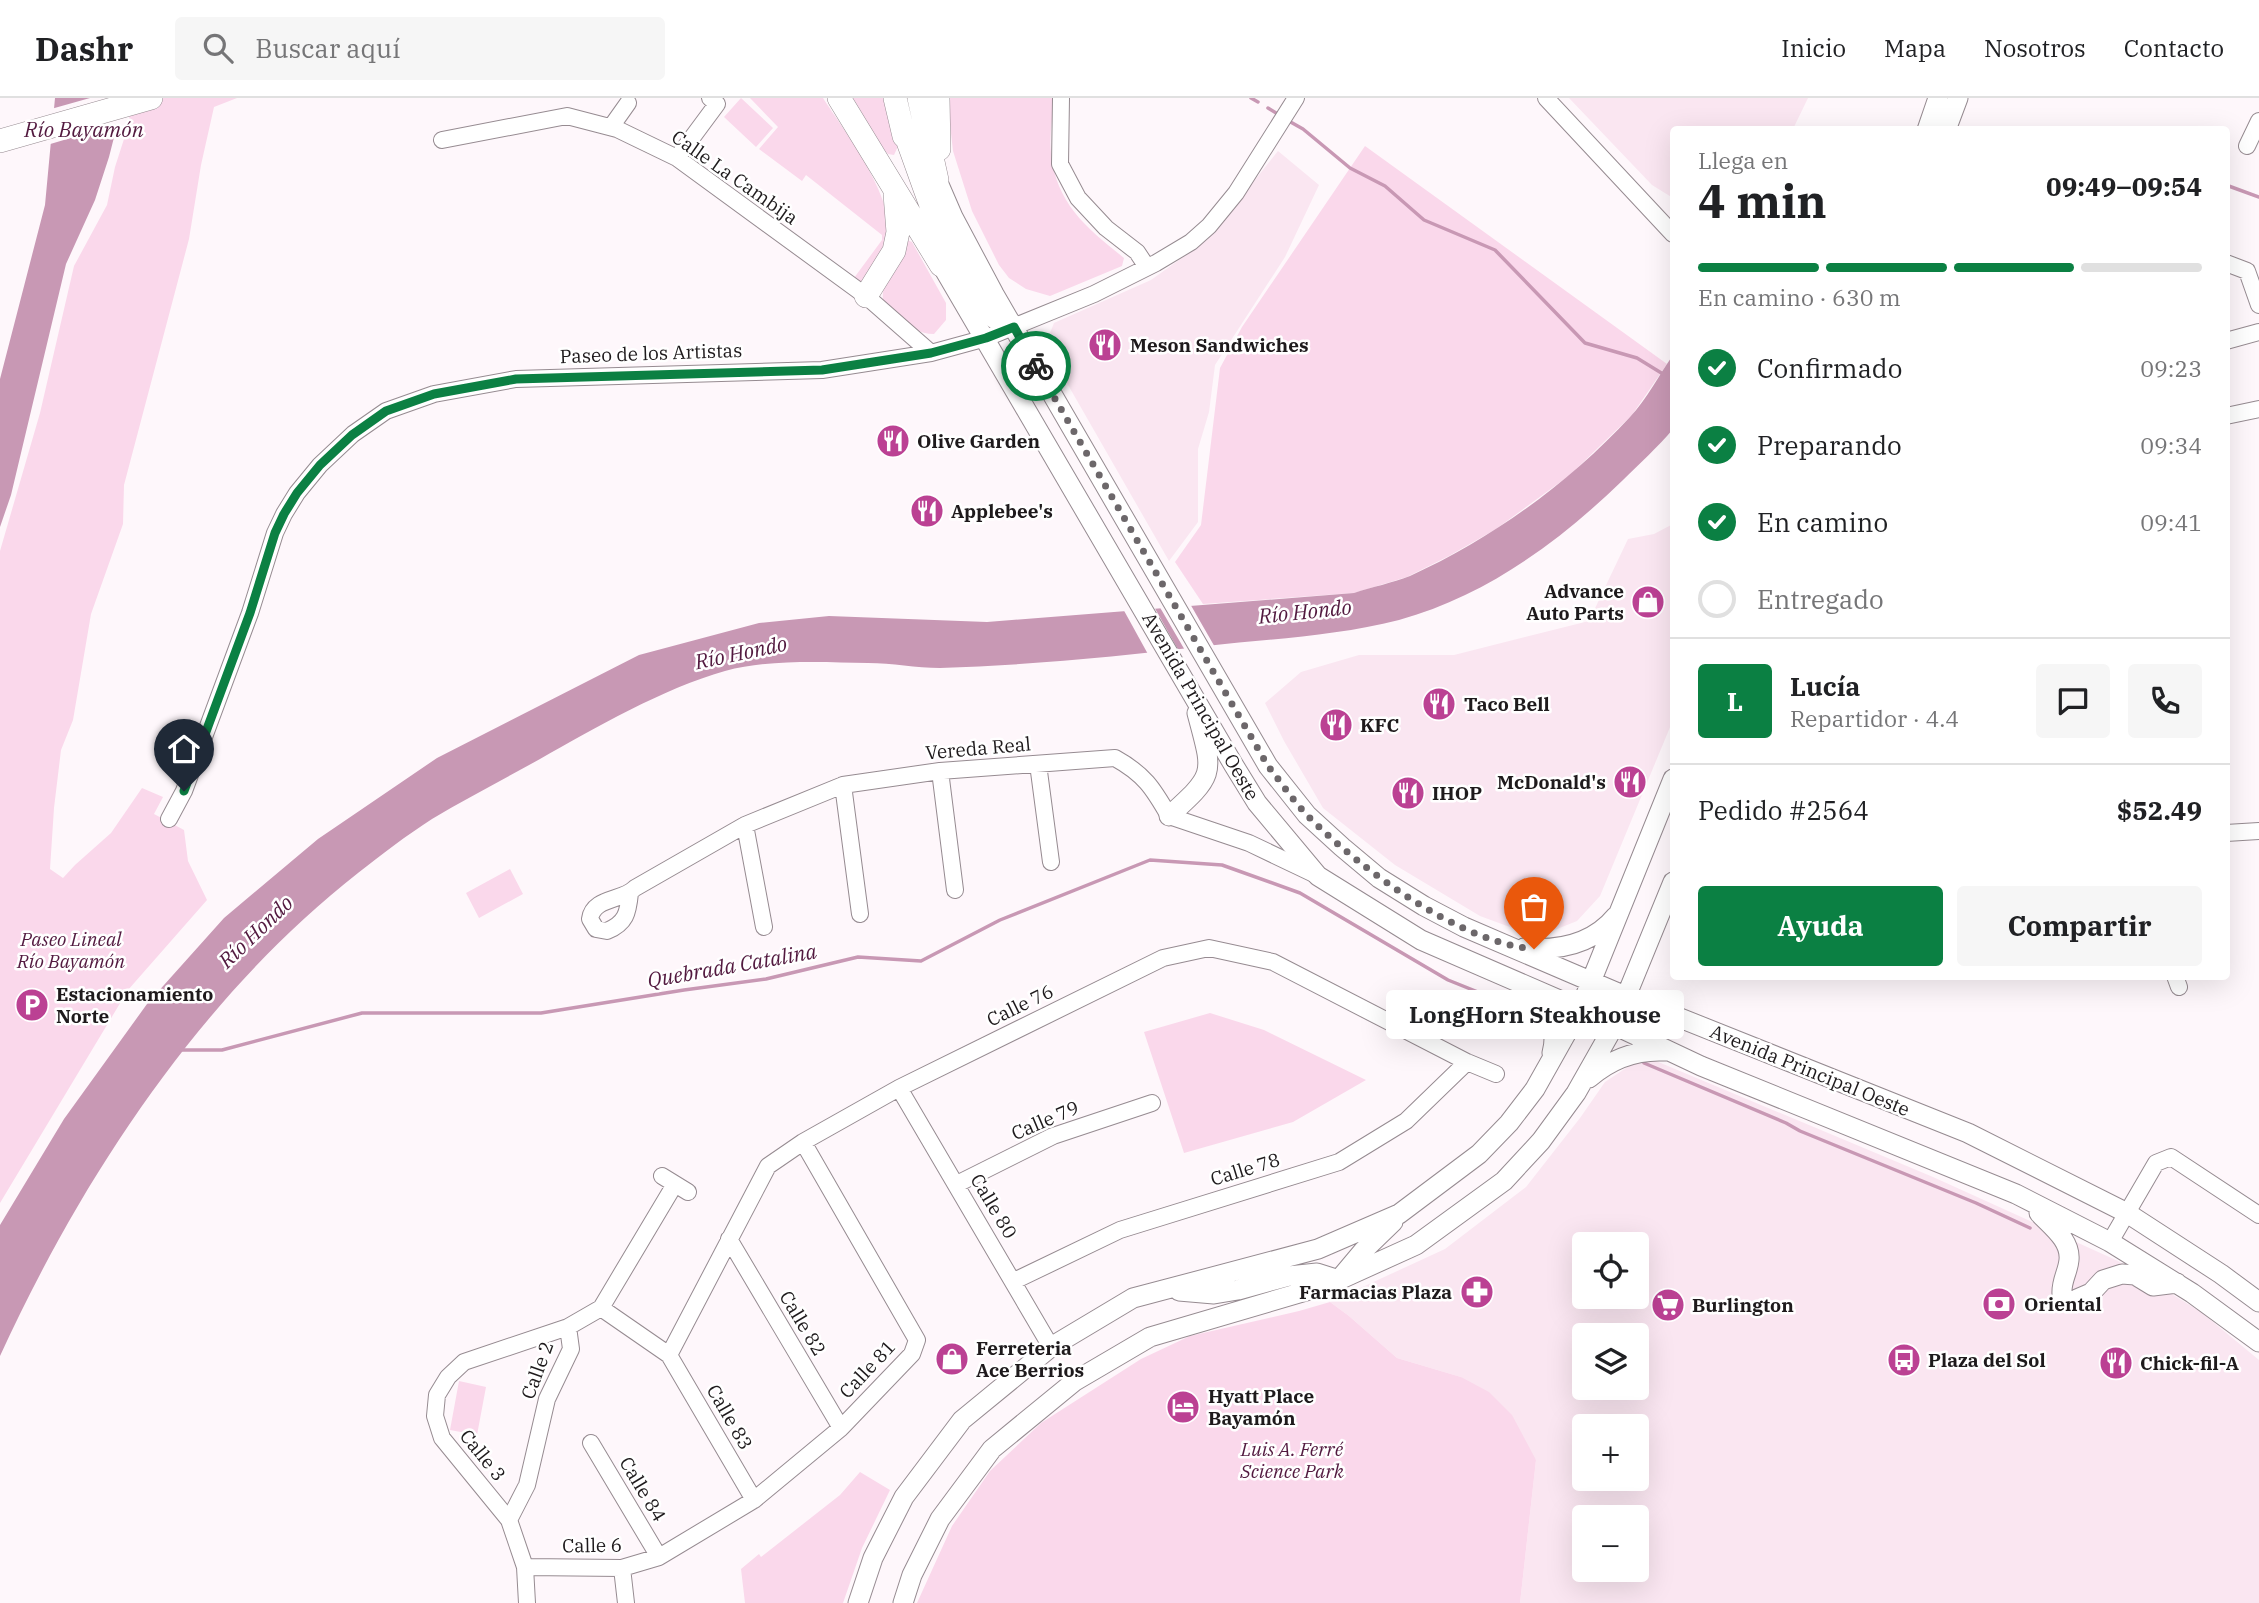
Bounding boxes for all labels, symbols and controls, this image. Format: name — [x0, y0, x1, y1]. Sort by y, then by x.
search box — [175, 17, 665, 80]
text: Dashr — [35, 27, 133, 70]
icon: search — [199, 29, 237, 67]
text: Buscar aquí — [255, 31, 400, 65]
text: Inicio — [1781, 32, 1846, 64]
text: Mapa — [1884, 32, 1946, 64]
text: Nosotros — [1984, 32, 2086, 64]
text: Contacto — [2124, 32, 2224, 64]
water label: Río Bayamón — [23, 115, 144, 143]
street label: Calle La Cambija — [667, 125, 803, 229]
text: Llega en — [1698, 145, 1788, 175]
text: 09:49–09:54 — [2046, 169, 2202, 203]
text: 4 min — [1698, 171, 1827, 231]
text: En camino · 630 m — [1698, 282, 1901, 312]
restaurant icon: Meson Sandwiches — [1086, 326, 1124, 364]
courier — [1001, 331, 1071, 401]
place label: Meson Sandwiches — [1130, 333, 1309, 357]
street label: Paseo de los Artistas — [559, 338, 743, 368]
icon: bike — [1017, 347, 1055, 385]
icon: check — [1698, 349, 1736, 387]
text: Confirmado — [1757, 351, 1902, 385]
text: 09:23 — [2140, 353, 2202, 383]
restaurant icon: Olive Garden — [874, 422, 912, 460]
icon: check — [1698, 426, 1736, 464]
text: Preparando — [1757, 428, 1902, 462]
place label: Olive Garden — [917, 429, 1040, 453]
text: 09:34 — [2140, 430, 2202, 460]
restaurant icon: Applebee's — [908, 492, 946, 530]
place label: Applebee's — [951, 499, 1053, 523]
icon: check — [1698, 503, 1736, 541]
text: En camino — [1757, 505, 1888, 539]
text: 09:41 — [2140, 507, 2202, 537]
place label: Advance Auto Parts — [1526, 579, 1624, 625]
text: Entregado — [1757, 582, 1884, 616]
shop icon: Advance Auto Parts — [1629, 583, 1667, 621]
water label: Río Hondo — [1256, 592, 1353, 630]
street label: Avenida Principal Oeste — [1137, 608, 1265, 804]
water label: Río Hondo — [691, 629, 789, 676]
button: chat — [2036, 664, 2110, 738]
button: phone — [2128, 664, 2202, 738]
text: Lucía — [1790, 669, 1860, 703]
text: L — [1727, 684, 1743, 718]
restaurant icon: Taco Bell — [1420, 685, 1458, 723]
place label: Taco Bell — [1464, 692, 1550, 716]
text: Repartidor · 4.4 — [1790, 703, 1959, 733]
restaurant icon: KFC — [1317, 706, 1355, 744]
place label: KFC — [1360, 713, 1399, 737]
pin — [154, 719, 214, 791]
icon: home — [165, 730, 203, 768]
street label: Vereda Real — [924, 731, 1032, 765]
restaurant icon: McDonald's — [1611, 763, 1649, 801]
place label: McDonald's — [1497, 770, 1606, 794]
restaurant icon: IHOP — [1389, 774, 1427, 812]
place label: IHOP — [1432, 781, 1482, 805]
text: Pedido #2564 — [1698, 793, 1869, 827]
text: $52.49 — [2117, 793, 2202, 827]
pin — [1504, 877, 1564, 949]
button: Ayuda — [1698, 886, 1943, 966]
button: Compartir — [1957, 886, 2202, 966]
icon: bag — [1515, 888, 1553, 926]
water label: Río Hondo — [211, 889, 299, 975]
park label: Paseo Lineal Río Bayamón — [16, 927, 125, 973]
water label: Quebrada Catalina — [645, 936, 819, 994]
street label: Calle 76 — [983, 979, 1057, 1031]
place label: Estacionamiento Norte — [56, 982, 213, 1028]
parking icon: Estacionamiento Norte — [13, 986, 51, 1024]
callout: LongHorn Steakhouse — [1385, 991, 1683, 1040]
text: LongHorn Steakhouse — [1409, 999, 1661, 1029]
street label: Avenida Principal Oeste — [1707, 1019, 1913, 1121]
street label: Calle 79 — [1007, 1095, 1083, 1145]
street label: Calle 78 — [1207, 1147, 1283, 1191]
street label: Calle 80 — [965, 1169, 1023, 1243]
map controls — [1572, 1232, 1649, 1582]
button: locate — [1572, 1232, 1649, 1309]
pharmacy icon: Farmacias Plaza — [1458, 1273, 1496, 1311]
place label: Farmacias Plaza — [1299, 1280, 1452, 1304]
bank icon: Oriental — [1980, 1285, 2018, 1323]
street label: Calle 82 — [774, 1286, 832, 1360]
supermarket icon: Burlington — [1649, 1286, 1687, 1324]
place label: Oriental — [2024, 1292, 2102, 1316]
place label: Burlington — [1692, 1293, 1794, 1317]
button: layers — [1572, 1323, 1649, 1400]
street label: Calle 81 — [834, 1335, 900, 1403]
place label: Ferreteria Ace Berrios — [976, 1336, 1084, 1382]
street label: Calle 2 — [515, 1338, 559, 1402]
shop icon: Ferreteria Ace Berrios — [933, 1340, 971, 1378]
bus stop icon: Plaza del Sol — [1885, 1341, 1923, 1379]
restaurant icon: Chick-fil-A — [2097, 1344, 2135, 1382]
place label: Plaza del Sol — [1928, 1348, 2046, 1372]
place label: Chick-fil-A — [2140, 1351, 2240, 1375]
street label: Calle 83 — [702, 1380, 758, 1454]
place label: Hyatt Place Bayamón — [1208, 1384, 1314, 1430]
hotel icon: Hyatt Place Bayamón — [1164, 1388, 1202, 1426]
button: + — [1572, 1414, 1649, 1491]
street label: Calle 3 — [455, 1424, 511, 1486]
park label: Luis A. Ferré Science Park — [1239, 1437, 1345, 1483]
street label: Calle 84 — [614, 1452, 672, 1526]
button: − — [1572, 1505, 1649, 1582]
street label: Calle 6 — [562, 1532, 622, 1558]

